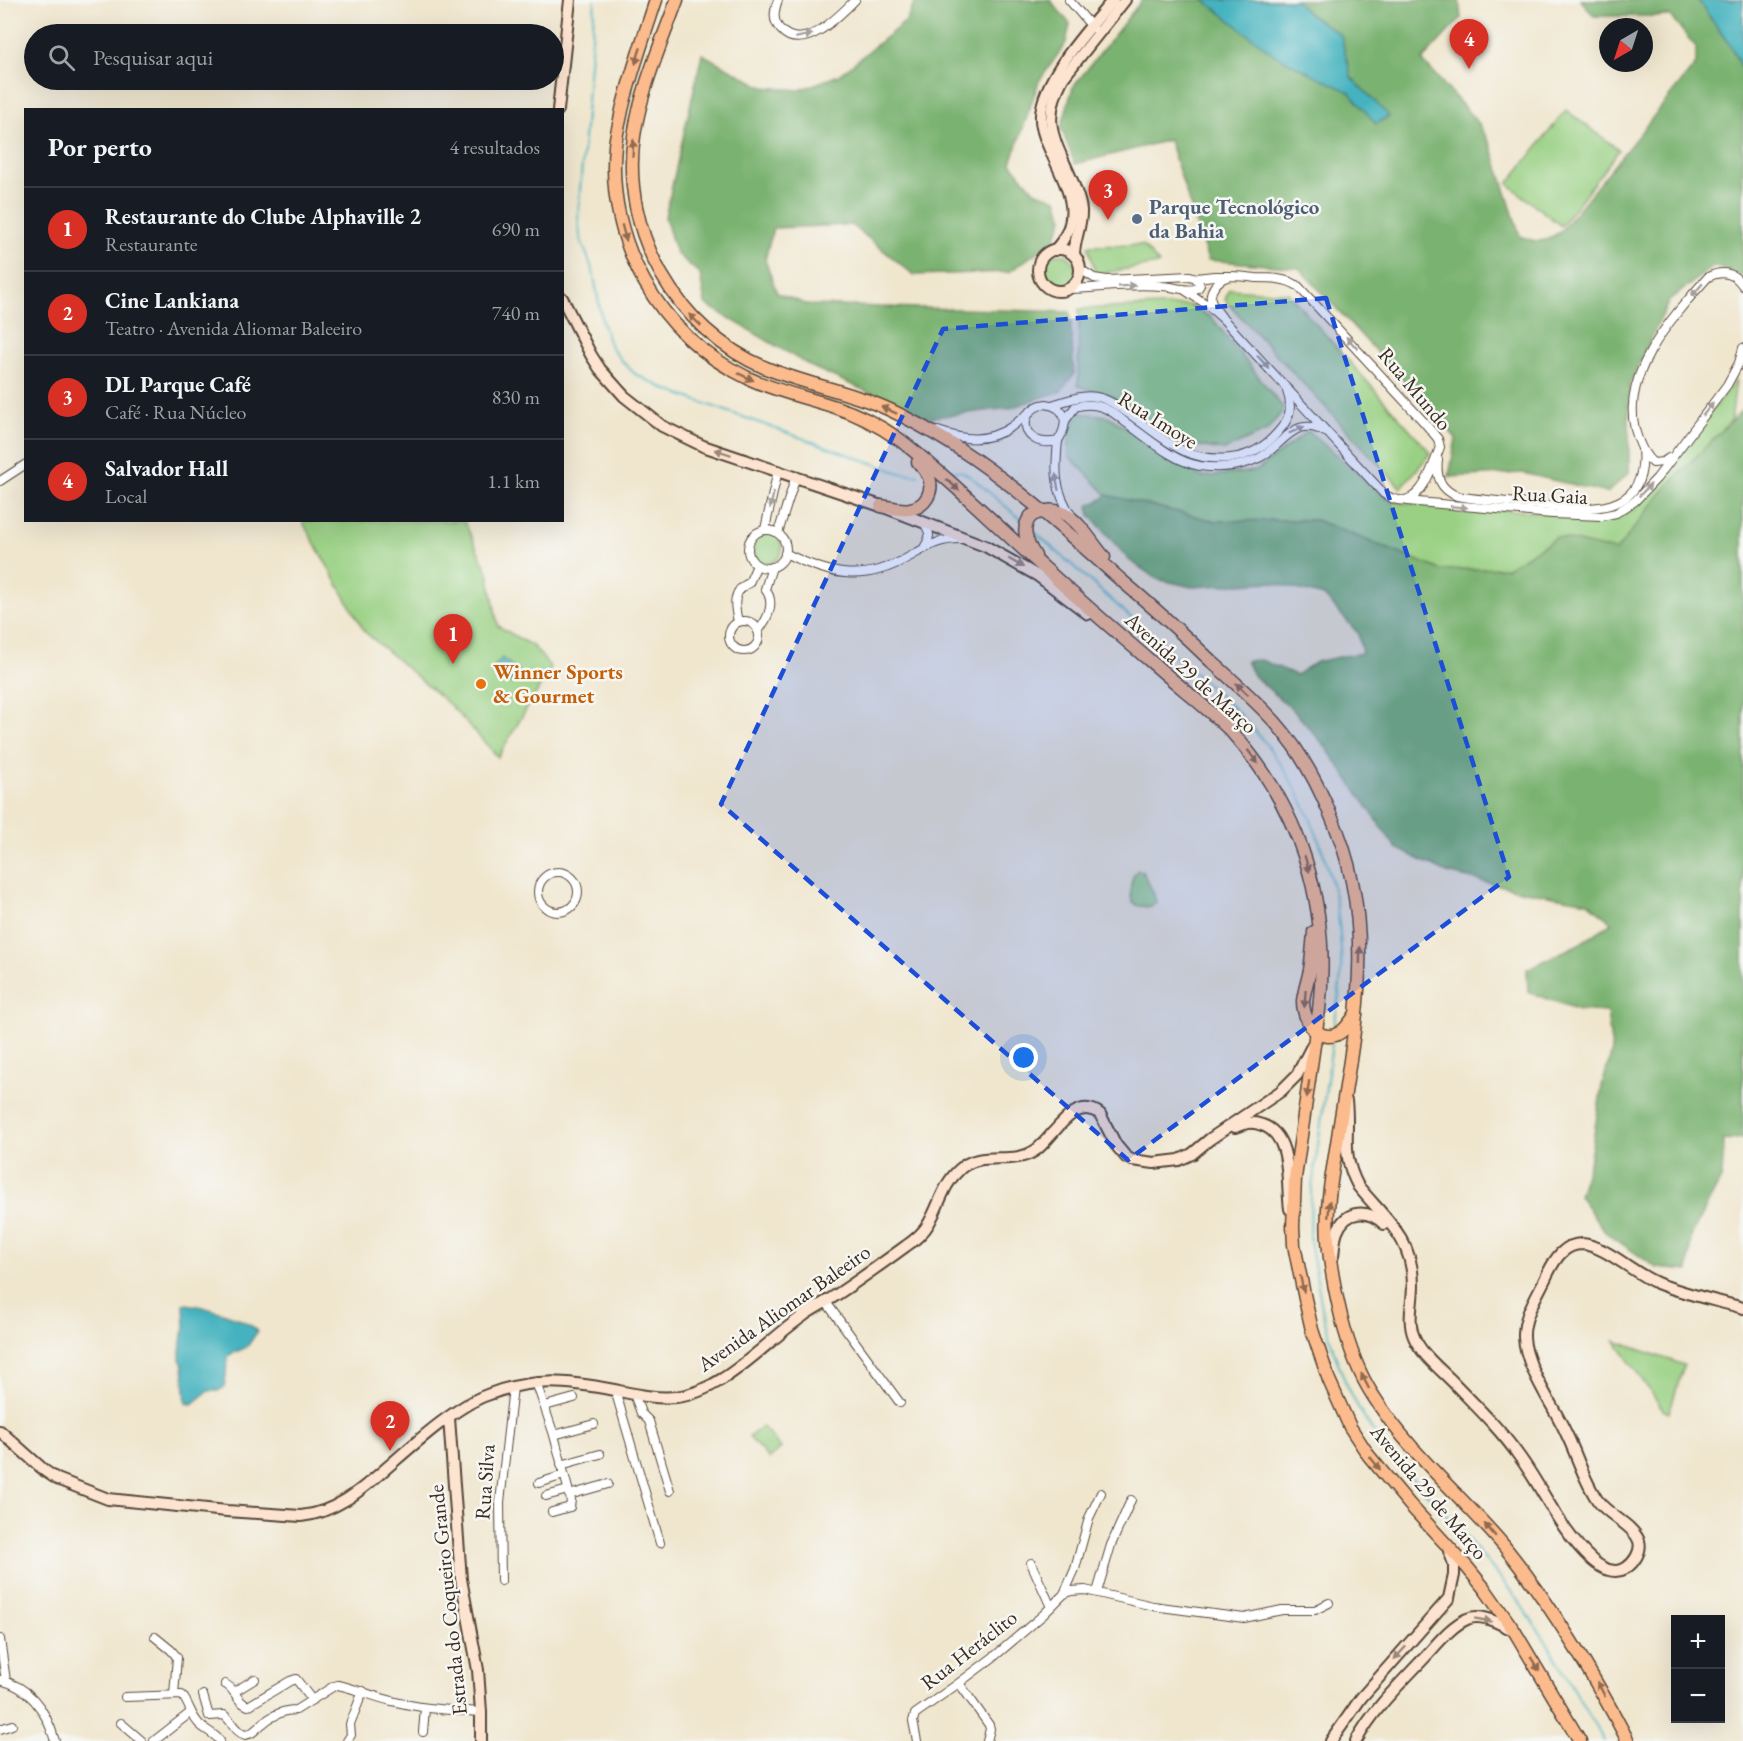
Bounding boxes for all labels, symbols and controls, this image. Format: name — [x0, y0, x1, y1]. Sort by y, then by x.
north arrow — [1599, 18, 1653, 72]
pin: 4 — [1450, 20, 1488, 69]
search box — [24, 24, 564, 90]
one-way arrow — [795, 31, 814, 40]
icon: search — [45, 41, 78, 74]
text: Pesquisar aqui — [93, 43, 213, 72]
one-way arrow — [633, 47, 642, 65]
text: Por perto — [48, 130, 152, 164]
text: 4 resultados — [449, 134, 540, 160]
one-way arrow — [628, 139, 638, 158]
pin: 3 — [1088, 170, 1128, 220]
place label: Parque Tecnológico da Bahia — [1149, 193, 1320, 244]
text: Restaurante do Clube Alphaville 2 — [105, 202, 421, 231]
marker: Parque Tecnológico da Bahia — [1130, 212, 1144, 226]
text: 1 — [62, 216, 73, 242]
text: 690 m — [492, 216, 540, 242]
one-way arrow — [620, 224, 629, 242]
text: Restaurante — [105, 231, 198, 257]
one-way arrow — [1118, 282, 1137, 291]
one-way arrow — [1690, 282, 1703, 298]
text: Cine Lankiana — [105, 286, 239, 315]
text: 2 — [62, 300, 73, 326]
text: 740 m — [492, 300, 540, 326]
one-way arrow — [688, 313, 703, 327]
text: Teatro · Avenida Aliomar Baleeiro — [105, 315, 362, 341]
one-way arrow — [1345, 336, 1359, 351]
street label: Rua Mundo — [1373, 341, 1458, 436]
one-way arrow — [1256, 355, 1270, 370]
text: DL Parque Café — [105, 370, 251, 399]
one-way arrow — [737, 372, 754, 381]
text: 3 — [62, 384, 73, 410]
text: 830 m — [492, 384, 540, 410]
street label: Rua Imoye — [1113, 385, 1203, 455]
text: Café · Rua Núcleo — [105, 399, 246, 425]
one-way arrow — [1702, 401, 1714, 416]
one-way arrow — [880, 406, 897, 415]
one-way arrow — [1289, 425, 1307, 435]
one-way arrow — [714, 447, 732, 456]
text: Salvador Hall — [105, 454, 228, 483]
text: 4 — [62, 468, 73, 494]
text: 1.1 km — [487, 468, 540, 494]
one-way arrow — [1053, 473, 1062, 492]
one-way arrow — [945, 478, 960, 491]
street label: Rua Gaia — [1511, 479, 1589, 510]
text: Local — [105, 483, 147, 509]
one-way arrow — [1638, 483, 1652, 498]
one-way arrow — [766, 490, 776, 509]
one-way arrow — [1449, 502, 1468, 512]
one-way arrow — [1007, 558, 1024, 568]
street label: Avenida 29 de Março — [1119, 605, 1263, 739]
pin: 1 — [434, 614, 472, 664]
place label: Winner Sports & Gourmet — [493, 658, 623, 709]
marker: Winner Sports & Gourmet — [474, 677, 488, 691]
one-way arrow — [1234, 682, 1249, 696]
one-way arrow — [1247, 748, 1259, 764]
one-way arrow — [1303, 855, 1312, 873]
one-way arrow — [1355, 945, 1365, 964]
one-way arrow — [1300, 989, 1310, 1008]
your location — [1009, 1043, 1038, 1072]
one-way arrow — [1303, 1080, 1313, 1099]
one-way arrow — [1324, 1199, 1334, 1218]
street label: Avenida Aliomar Baleeiro — [691, 1238, 875, 1378]
one-way arrow — [1297, 1275, 1307, 1294]
one-way arrow — [1360, 1372, 1369, 1389]
pin: 2 — [370, 1402, 410, 1451]
street label: Avenida 29 de Março — [1364, 1417, 1494, 1565]
street label: Rua Silva — [468, 1443, 501, 1521]
one-way arrow — [1368, 1455, 1381, 1471]
street label: Estrada do Coqueiro Grande — [422, 1483, 473, 1717]
one-way arrow — [1483, 1522, 1496, 1538]
street label: Rua Heráclito — [915, 1604, 1022, 1696]
one-way arrow — [1474, 1615, 1493, 1624]
map controls — [1671, 1615, 1725, 1723]
button: + — [1671, 1615, 1725, 1669]
one-way arrow — [1394, 1645, 1407, 1660]
one-way arrow — [1530, 1656, 1541, 1672]
button: − — [1671, 1669, 1725, 1723]
one-way arrow — [1596, 1681, 1606, 1698]

